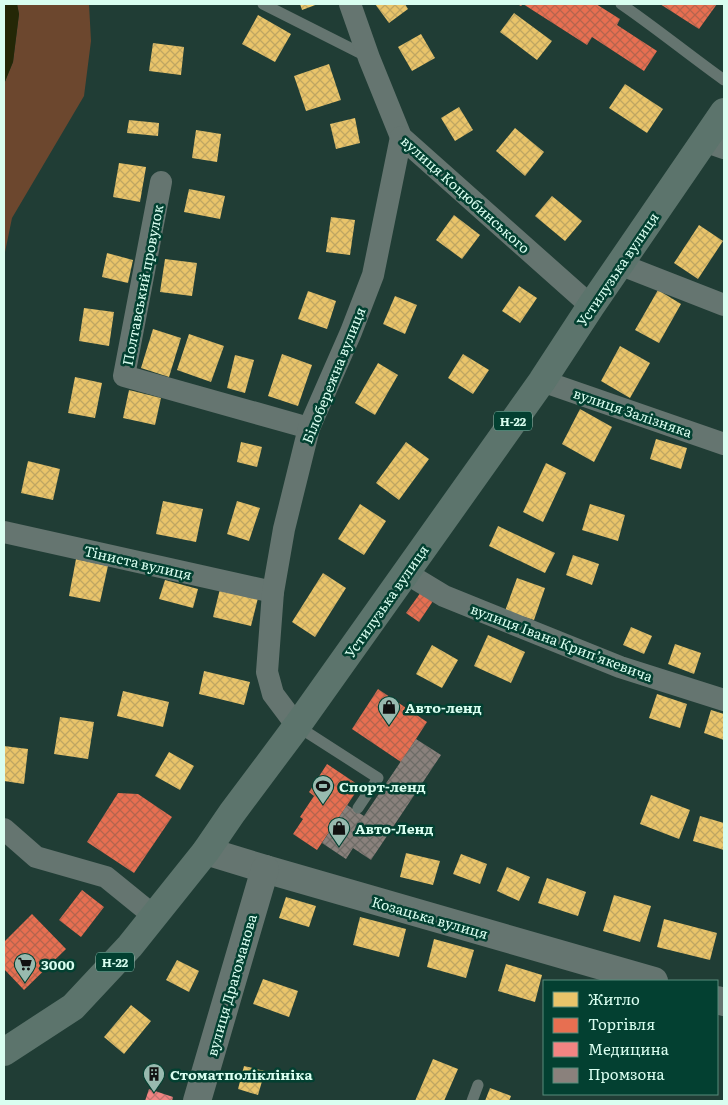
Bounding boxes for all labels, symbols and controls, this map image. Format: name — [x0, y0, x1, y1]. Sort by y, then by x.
street label: вулиця Коцюбинського — [397, 131, 535, 257]
street label: Полтавський провулок — [117, 202, 168, 367]
street label: Устилузька вулиця — [571, 208, 663, 330]
street label: Білобережна вулиця — [296, 304, 370, 446]
street label: вулиця Залізняка — [571, 382, 695, 442]
road number: Н-22 — [494, 412, 532, 431]
street label: Тіниста вулиця — [82, 540, 194, 584]
street label: Устилузька вулиця — [339, 540, 433, 662]
street label: вулиця Івана Крипʼякевича — [468, 598, 656, 686]
shop icon: Авто-ленд — [377, 695, 401, 726]
place label: Авто-ленд — [405, 697, 482, 717]
sports icon: Спорт-ленд — [311, 774, 335, 805]
place label: Спорт-ленд — [339, 776, 426, 796]
shop icon: Авто-Ленд — [327, 816, 351, 847]
place label: Авто-Ленд — [355, 818, 433, 838]
street label: Козацька вулиця — [370, 891, 490, 943]
street label: вулиця Драгоманова — [201, 911, 261, 1058]
supermarket icon: 3000 — [13, 952, 37, 983]
road number: Н-22 — [96, 952, 134, 972]
place label: 3000 — [41, 954, 75, 974]
legend — [543, 980, 718, 1095]
text: Житло — [588, 987, 640, 1010]
text: Торгівля — [588, 1012, 655, 1035]
text: Медицина — [588, 1037, 670, 1060]
building icon: Стоматполіклініка — [142, 1062, 166, 1093]
text: Промзона — [588, 1062, 666, 1085]
place label: Стоматполіклініка — [170, 1064, 313, 1084]

